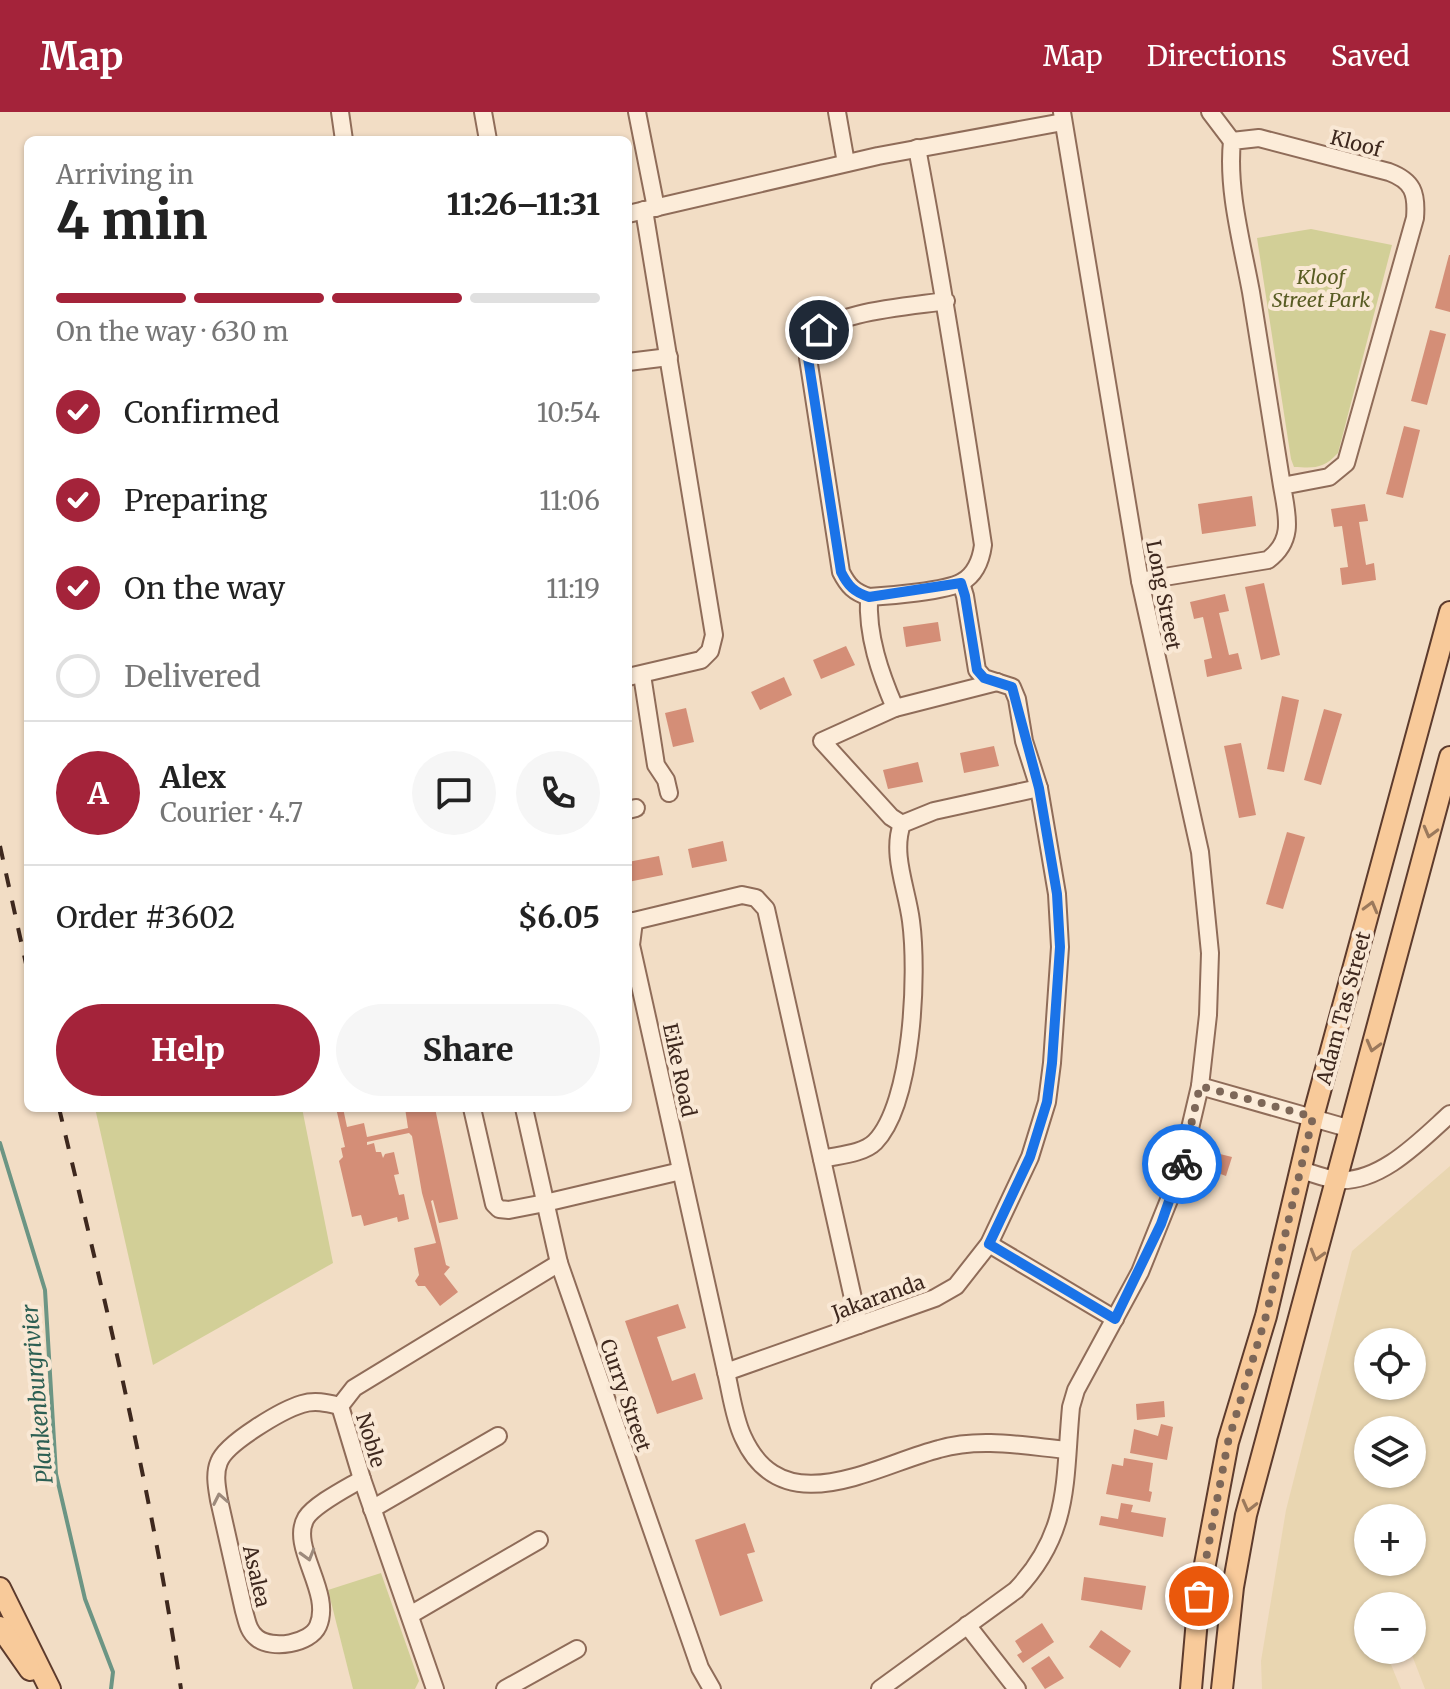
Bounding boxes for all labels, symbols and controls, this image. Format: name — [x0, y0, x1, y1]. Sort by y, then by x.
text: Map — [40, 33, 124, 80]
text: Map — [1043, 38, 1103, 74]
text: Directions — [1147, 38, 1287, 74]
text: Saved — [1331, 38, 1410, 74]
street label: Kloof — [1328, 124, 1386, 162]
text: Arriving in — [56, 158, 194, 191]
text: 11:26–11:31 — [447, 185, 600, 223]
text: 4 min — [56, 188, 208, 253]
park label: Kloof Street Park — [1272, 264, 1370, 312]
pin — [785, 296, 853, 364]
icon: home — [797, 308, 841, 352]
text: On the way · 630 m — [56, 315, 288, 348]
icon: check — [56, 390, 100, 434]
text: Confirmed — [124, 393, 279, 431]
text: 10:54 — [537, 396, 600, 429]
icon: check — [56, 478, 100, 522]
text: Preparing — [124, 481, 267, 519]
text: 11:06 — [539, 484, 600, 517]
street label: Long Street — [1141, 538, 1187, 652]
icon: check — [56, 566, 100, 610]
text: On the way — [124, 569, 285, 607]
text: 11:19 — [546, 572, 600, 605]
text: Delivered — [124, 657, 261, 695]
button: chat — [412, 751, 496, 835]
button: phone — [516, 751, 600, 835]
text: Alex — [160, 758, 226, 796]
text: A — [87, 774, 109, 812]
text: Courier · 4.7 — [160, 796, 303, 829]
one-way arrow — [1422, 825, 1439, 839]
text: Order #3602 — [56, 898, 235, 936]
text: $6.05 — [518, 898, 600, 936]
one-way arrow — [1361, 901, 1378, 915]
street label: Adam Tas Street — [1310, 928, 1376, 1088]
button: Help — [56, 1004, 320, 1096]
button: Share — [336, 1004, 600, 1096]
street label: Eike Road — [658, 1021, 702, 1119]
one-way arrow — [1365, 1038, 1382, 1052]
courier — [1142, 1124, 1222, 1204]
icon: bike — [1160, 1142, 1204, 1186]
one-way arrow — [1309, 1248, 1326, 1262]
street label: Jakaranda — [827, 1269, 928, 1326]
water label: Plankenburgrivier — [15, 1302, 59, 1485]
map controls — [1354, 1328, 1426, 1664]
button: locate — [1354, 1328, 1426, 1400]
street label: Curry Street — [595, 1336, 657, 1455]
street label: Noble — [351, 1410, 391, 1470]
button: layers — [1354, 1416, 1426, 1488]
one-way arrow — [212, 1492, 229, 1506]
one-way arrow — [1241, 1499, 1258, 1512]
button: + — [1354, 1504, 1426, 1576]
street label: Asalea — [238, 1542, 276, 1610]
one-way arrow — [299, 1547, 315, 1561]
pin — [1165, 1562, 1233, 1630]
icon: bag — [1177, 1574, 1221, 1618]
button: − — [1354, 1592, 1426, 1664]

